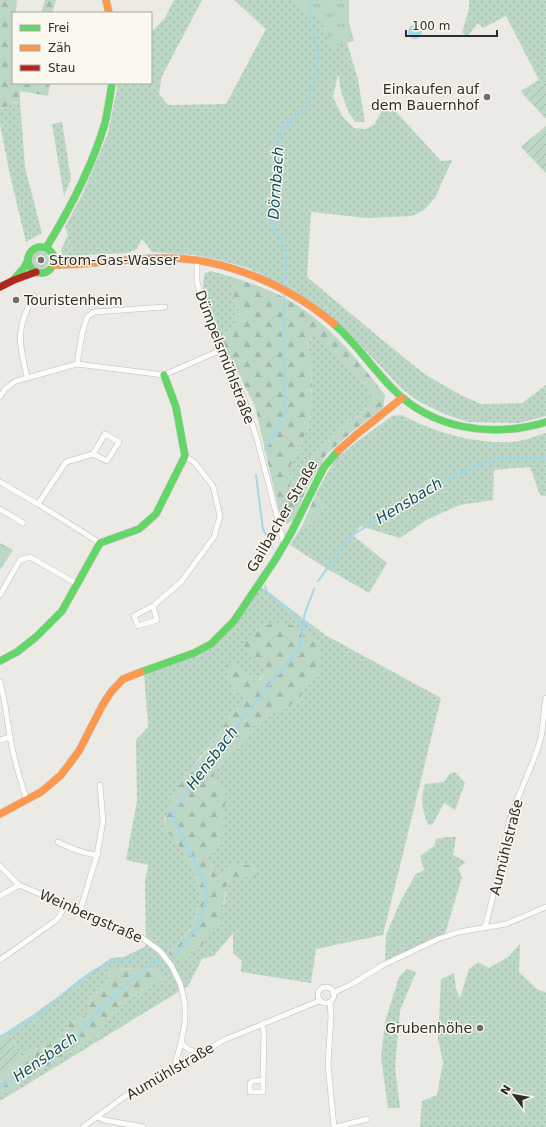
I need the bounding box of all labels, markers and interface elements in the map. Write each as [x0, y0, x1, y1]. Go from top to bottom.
legend [12, 12, 152, 84]
scale bar [406, 12, 497, 38]
text: 100 m [412, 19, 450, 33]
text: Frei [48, 21, 69, 35]
text: Zäh [48, 41, 71, 55]
text: Stau [48, 61, 75, 75]
place label: Einkaufen auf dem Bauernhof [371, 81, 480, 113]
marker: Einkaufen auf dem Bauernhof [482, 92, 492, 102]
water label: Dörnbach [264, 146, 288, 220]
place label: Strom-Gas-Wasser [49, 252, 179, 268]
marker: Strom-Gas-Wasser [36, 255, 46, 265]
street label: Dümpelsmühlstraße [192, 288, 258, 426]
place label: Touristenheim [23, 292, 123, 308]
marker: Touristenheim [11, 295, 21, 305]
street label: Gailbacher Straße [244, 457, 320, 575]
water label: Hensbach [373, 474, 445, 528]
water label: Hensbach [182, 723, 242, 793]
street label: Aumühlstraße [486, 797, 526, 897]
street label: Weinbergstraße [37, 886, 145, 946]
place label: Grubenhöhe [385, 1020, 472, 1036]
marker: Grubenhöhe [475, 1023, 485, 1033]
water label: Hensbach [9, 1028, 81, 1086]
street label: Aumühlstraße [123, 1040, 217, 1102]
north arrow [494, 1075, 534, 1115]
text: N [498, 1083, 514, 1097]

